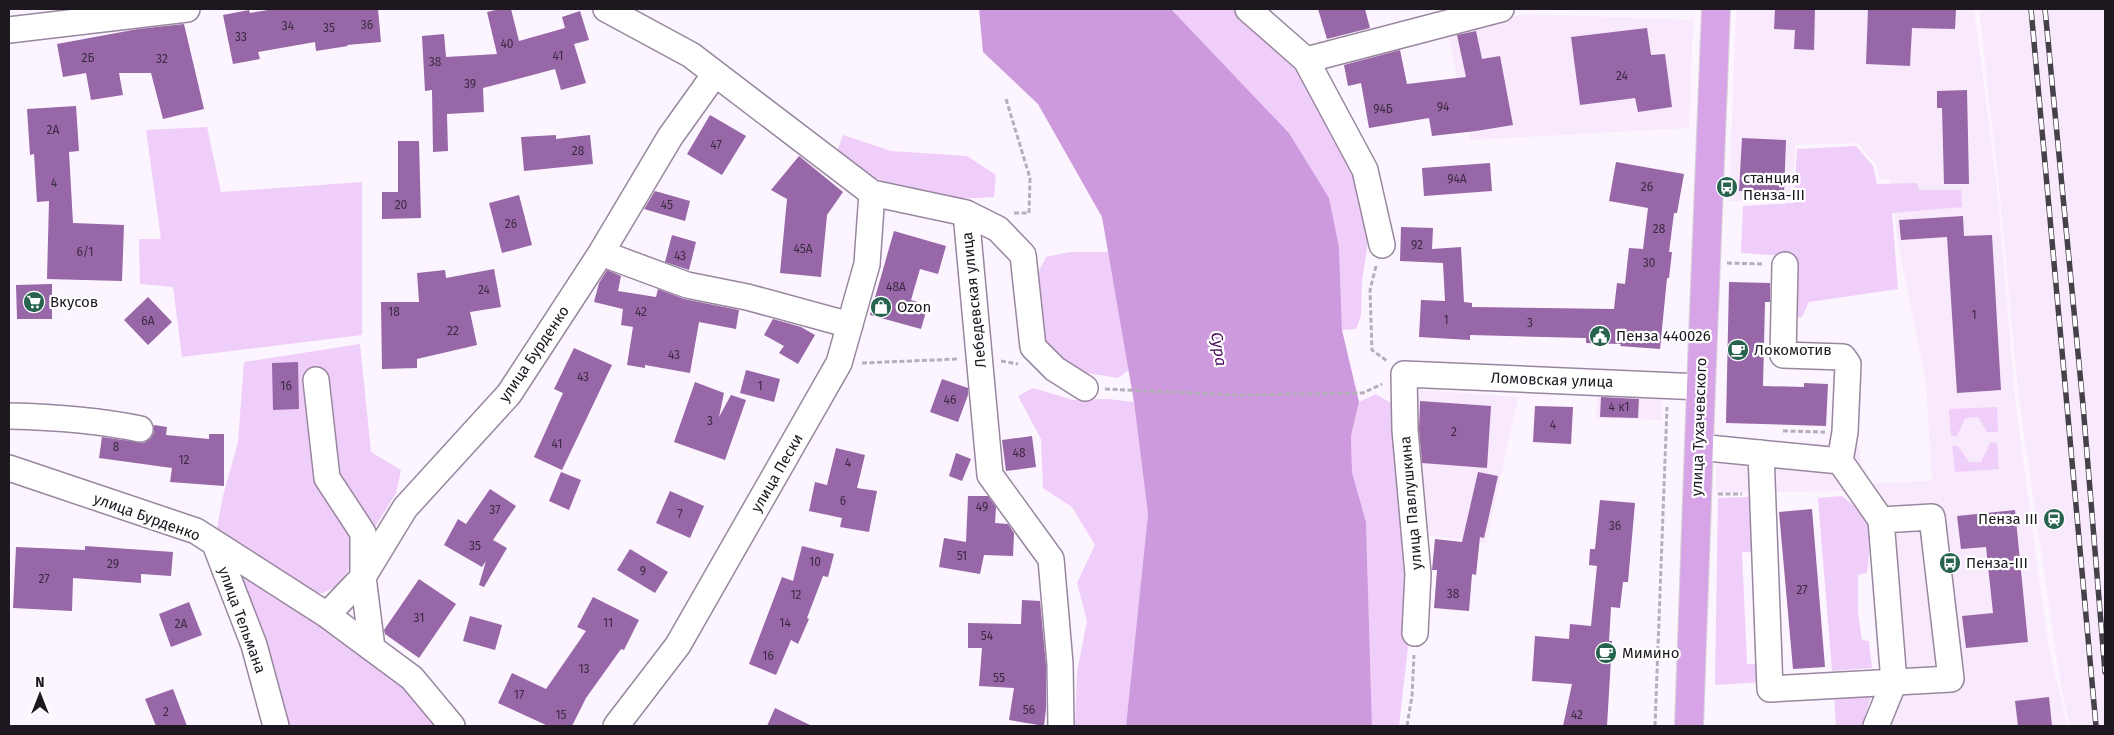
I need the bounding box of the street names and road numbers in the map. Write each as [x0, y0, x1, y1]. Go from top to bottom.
street label: Лебедевская улица [958, 231, 990, 369]
street label: улица Бурденко [495, 302, 573, 406]
street label: улица Тухачевского [1688, 357, 1710, 497]
street label: Ломовская улица [1490, 369, 1614, 391]
street label: улица Пески [747, 430, 807, 516]
street label: улица Павлушкина [1396, 435, 1426, 571]
street label: улица Бурденко [91, 489, 203, 545]
street label: улица Тельмана [214, 564, 270, 676]

